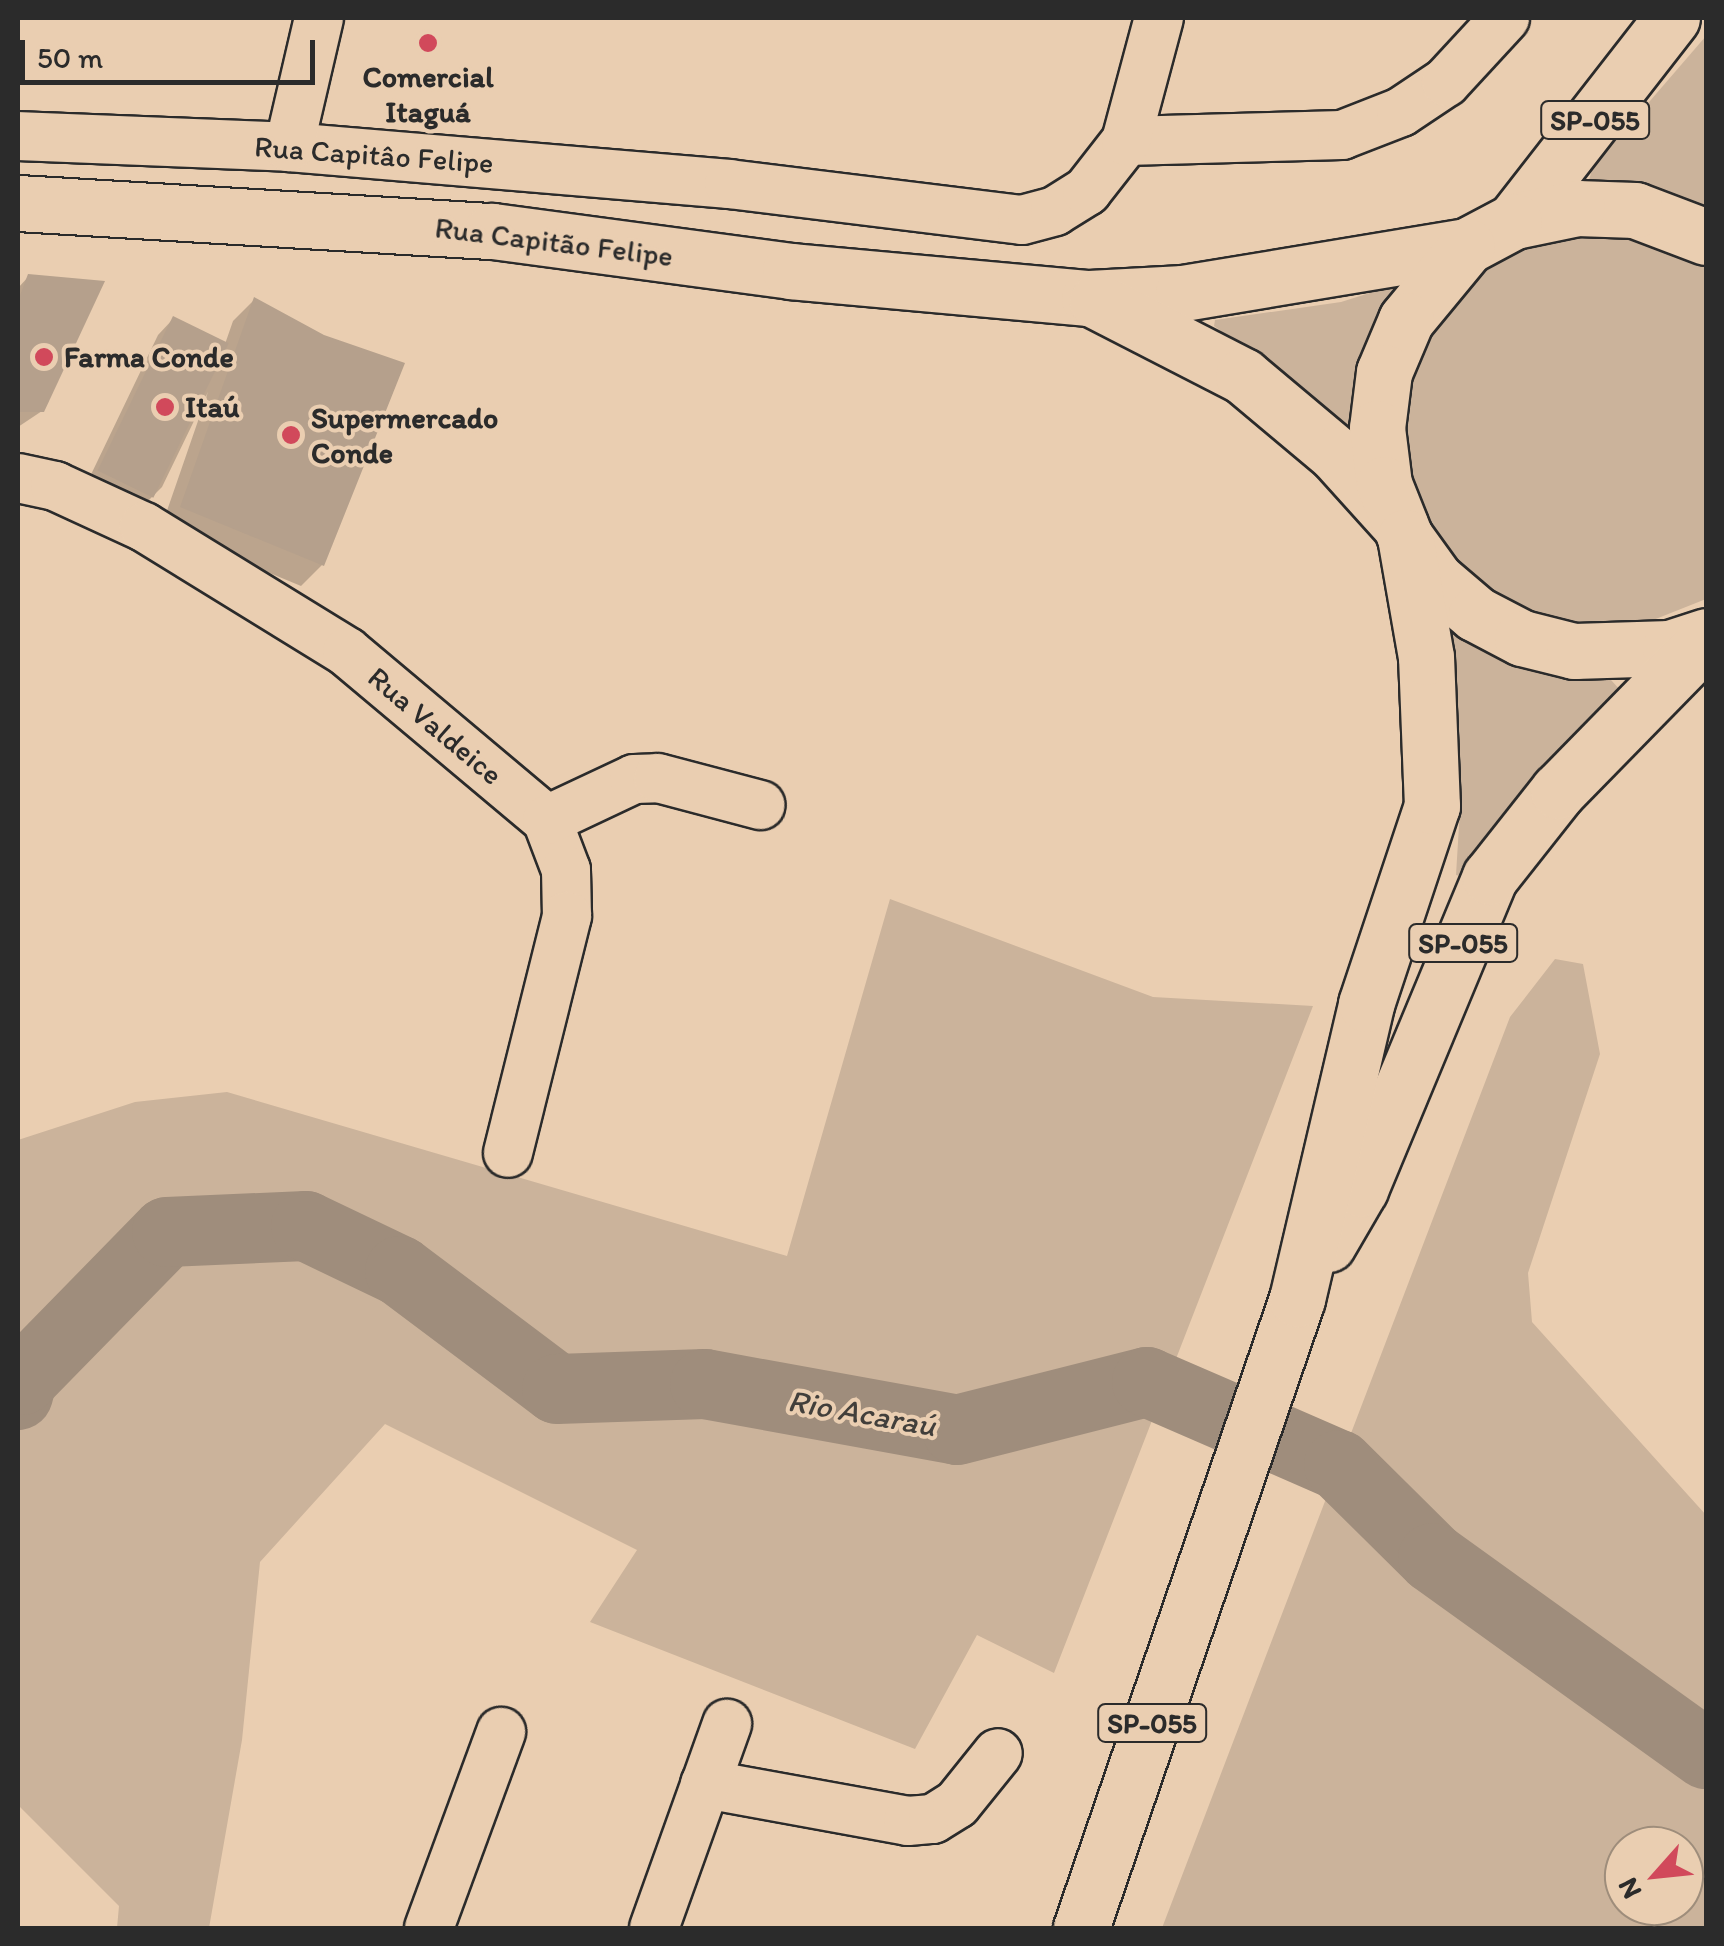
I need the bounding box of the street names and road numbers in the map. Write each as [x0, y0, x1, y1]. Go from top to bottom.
road number: SP-055 [1540, 97, 1650, 143]
street label: Rua Capitâo Felipe [254, 129, 494, 181]
street label: Rua Capitão Felipe [434, 210, 674, 274]
street label: Rua Valdeice [361, 660, 509, 792]
road number: SP-055 [1408, 920, 1518, 966]
road number: SP-055 [1097, 1700, 1207, 1746]

